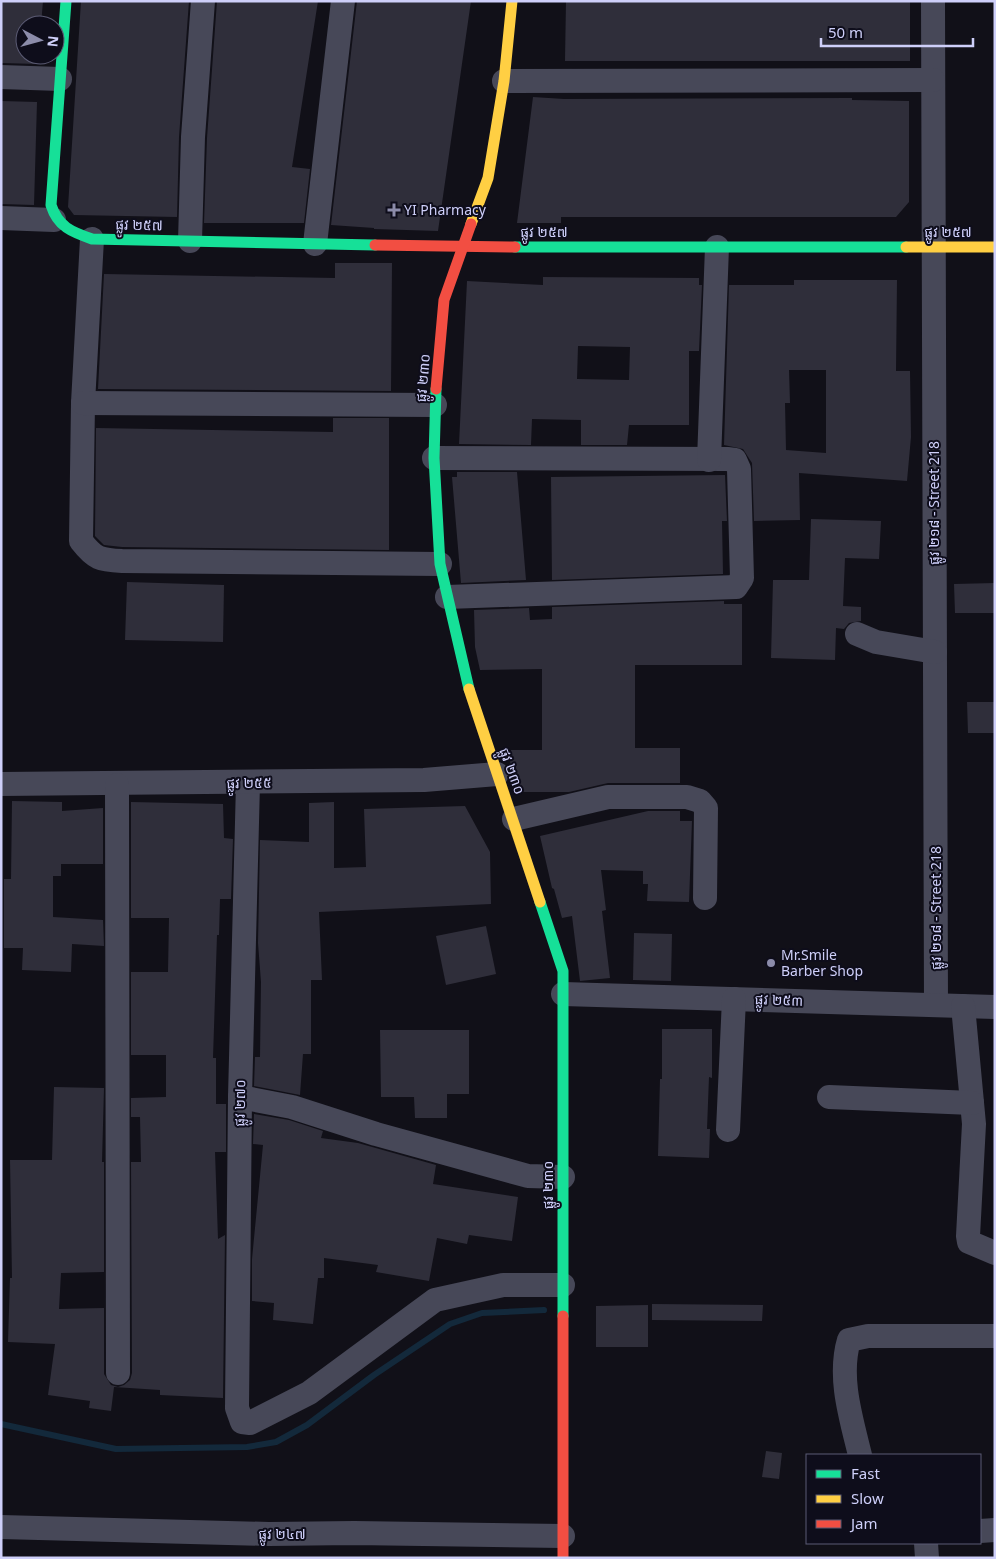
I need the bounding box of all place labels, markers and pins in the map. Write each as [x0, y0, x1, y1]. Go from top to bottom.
place label: YI Pharmacy [404, 200, 487, 219]
marker: YI Pharmacy [388, 204, 400, 216]
place label: Mr.Smile Barber Shop [781, 945, 863, 980]
marker: Mr.Smile Barber Shop [765, 957, 777, 969]

